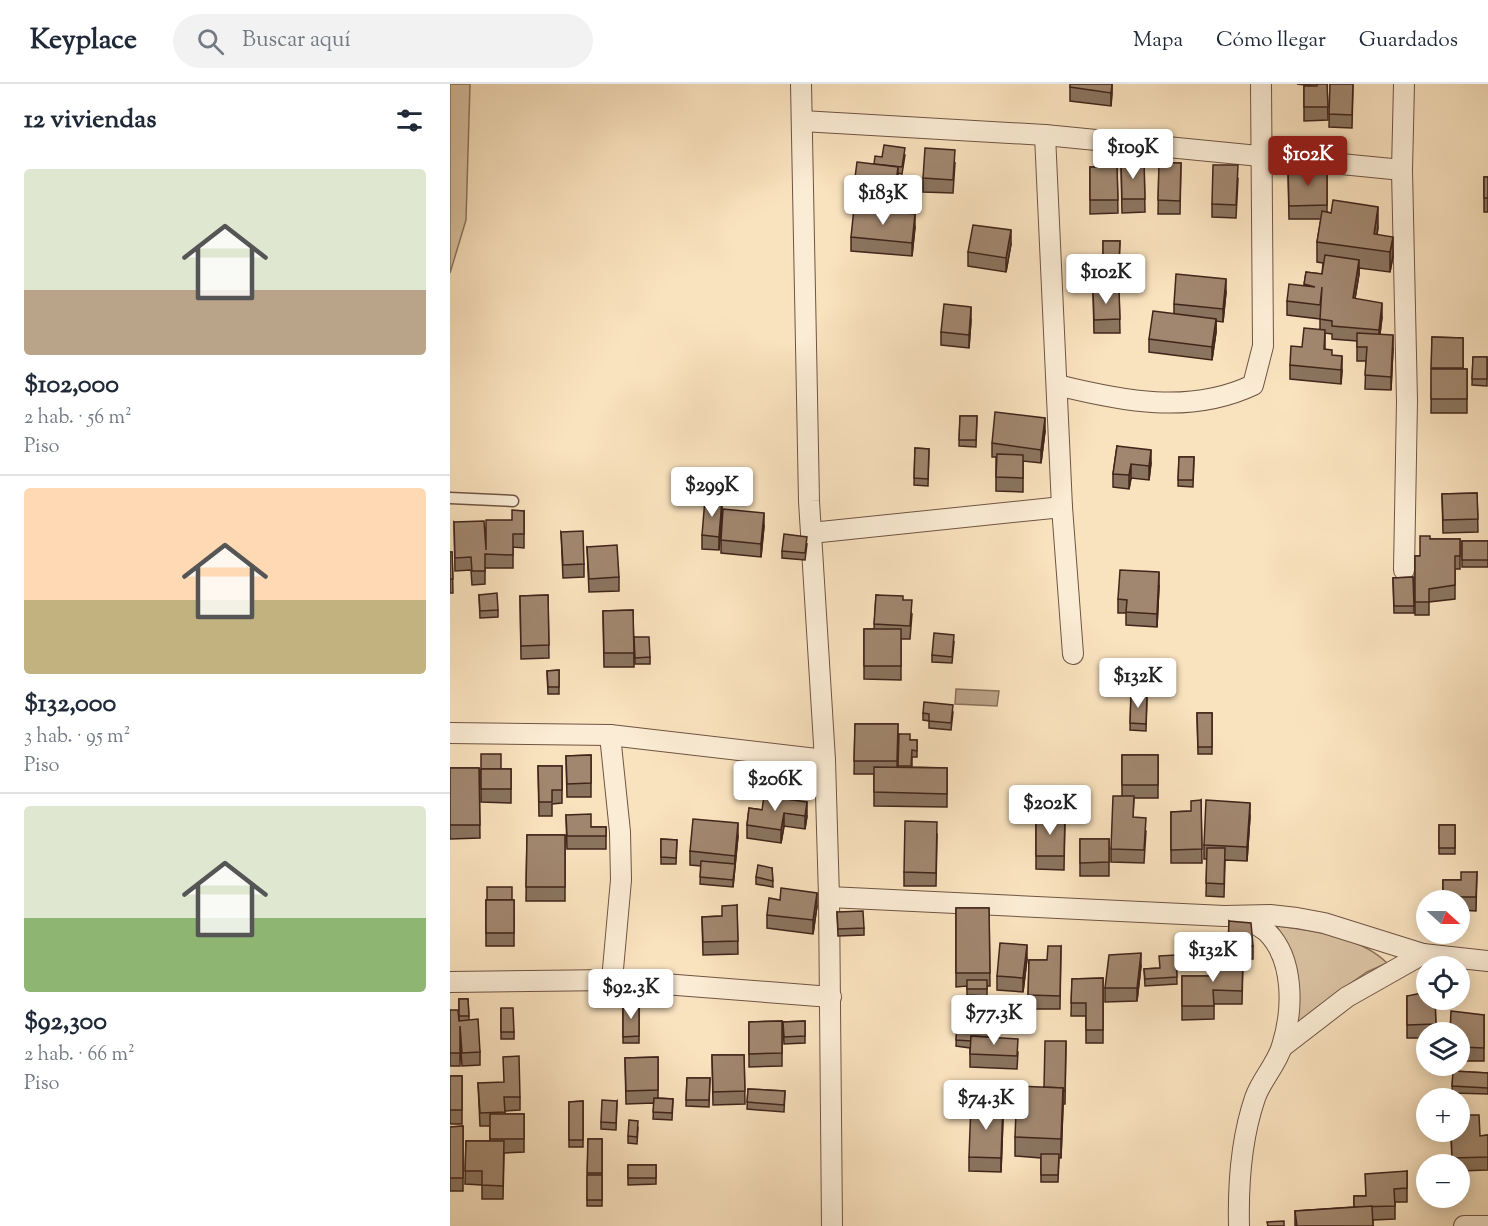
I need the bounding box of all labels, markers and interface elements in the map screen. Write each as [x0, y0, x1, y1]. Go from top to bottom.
search box [173, 14, 593, 68]
text: Keyplace [30, 21, 137, 61]
icon: search [194, 25, 227, 58]
text: Buscar aquí [242, 25, 351, 57]
text: Mapa [1133, 26, 1183, 56]
text: Cómo llegar [1216, 26, 1326, 56]
text: Guardados [1359, 26, 1458, 56]
text: 12 viviendas [24, 102, 156, 139]
icon: filters [393, 104, 426, 137]
pin: $109K [1091, 129, 1175, 180]
text: $109K [1107, 134, 1159, 163]
pin: $102K [1266, 136, 1350, 187]
text: $102K [1282, 141, 1334, 170]
pin: $183K [841, 175, 925, 226]
text: $183K [858, 180, 908, 209]
icon: home [171, 208, 279, 316]
pin: $102K [1064, 254, 1148, 305]
text: $102K [1080, 259, 1132, 288]
text: $102,000 [24, 367, 119, 404]
text: 2 hab. · 56 m² [24, 404, 132, 433]
text: Piso [24, 433, 59, 462]
pin: $299K [670, 467, 754, 518]
text: $299K [685, 472, 739, 501]
icon: home [171, 527, 279, 635]
pin: $132K [1096, 658, 1180, 709]
text: $132K [1113, 663, 1163, 692]
text: $132,000 [24, 686, 116, 723]
text: 3 hab. · 95 m² [24, 723, 130, 752]
text: Piso [24, 752, 59, 781]
pin: $206K [733, 761, 817, 812]
text: $206K [747, 766, 803, 795]
pin: $202K [1008, 785, 1092, 836]
text: $202K [1023, 790, 1077, 819]
icon: home [171, 845, 279, 953]
north arrow [1416, 890, 1470, 944]
map controls [1416, 890, 1470, 1208]
pin: $132K [1171, 932, 1255, 983]
text: $132K [1188, 937, 1238, 966]
button: locate [1416, 956, 1470, 1010]
pin: $92.3K [582, 969, 680, 1020]
text: $92.3K [602, 974, 660, 1003]
pin: $77.3K [945, 995, 1043, 1046]
text: $77.3K [965, 1000, 1023, 1029]
text: $92,300 [24, 1004, 107, 1041]
button: layers [1416, 1022, 1470, 1076]
text: 2 hab. · 66 m² [24, 1041, 135, 1070]
text: Piso [24, 1070, 59, 1099]
pin: $74.3K [937, 1080, 1035, 1131]
text: $74.3K [958, 1085, 1015, 1114]
button: + [1416, 1088, 1470, 1142]
button: − [1416, 1154, 1470, 1208]

